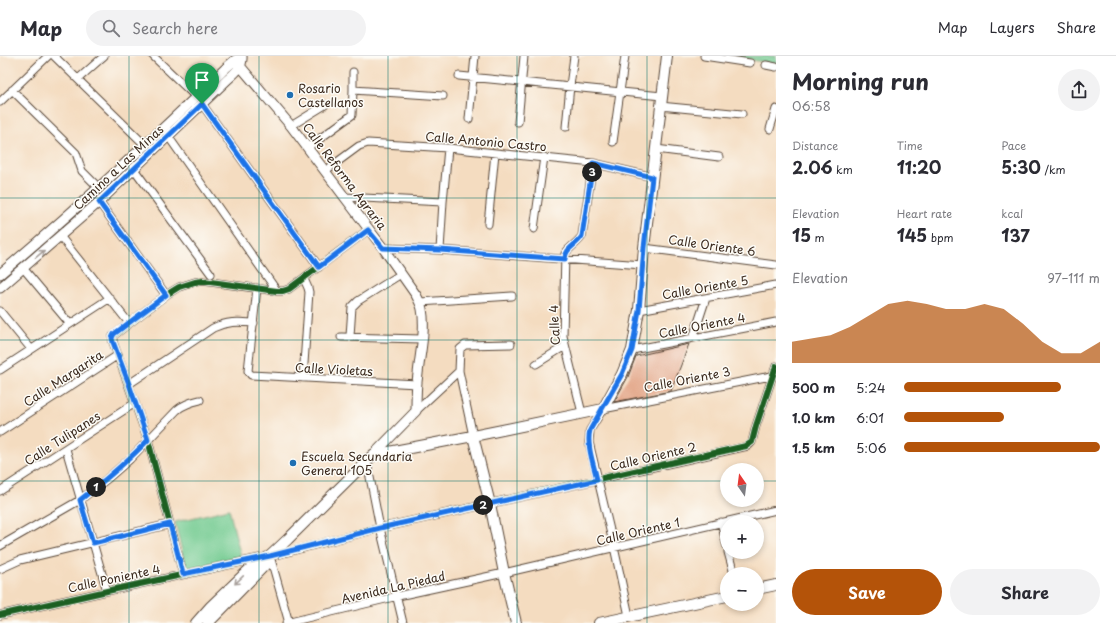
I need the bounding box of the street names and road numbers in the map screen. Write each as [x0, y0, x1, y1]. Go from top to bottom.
street label: Calle Reforma Agraria [299, 119, 392, 234]
street label: Camino a Las Minas [69, 120, 168, 214]
street label: Calle Antonio Castro [425, 127, 548, 155]
street label: Calle Oriente 6 [667, 230, 757, 260]
street label: Calle Oriente 5 [661, 271, 749, 303]
street label: Calle 4 [544, 304, 564, 346]
street label: Calle Oriente 4 [657, 308, 747, 342]
street label: Calle Margarita [20, 345, 107, 411]
street label: Calle Violetas [295, 358, 374, 380]
street label: Calle Oriente 3 [642, 362, 732, 396]
street label: Calle Tulipanes [20, 406, 104, 469]
street label: Calle Oriente 2 [608, 437, 698, 475]
street label: Calle Oriente 1 [594, 513, 682, 549]
street label: Calle Poniente 4 [66, 559, 162, 597]
street label: Avenida La Piedad [339, 566, 447, 608]

